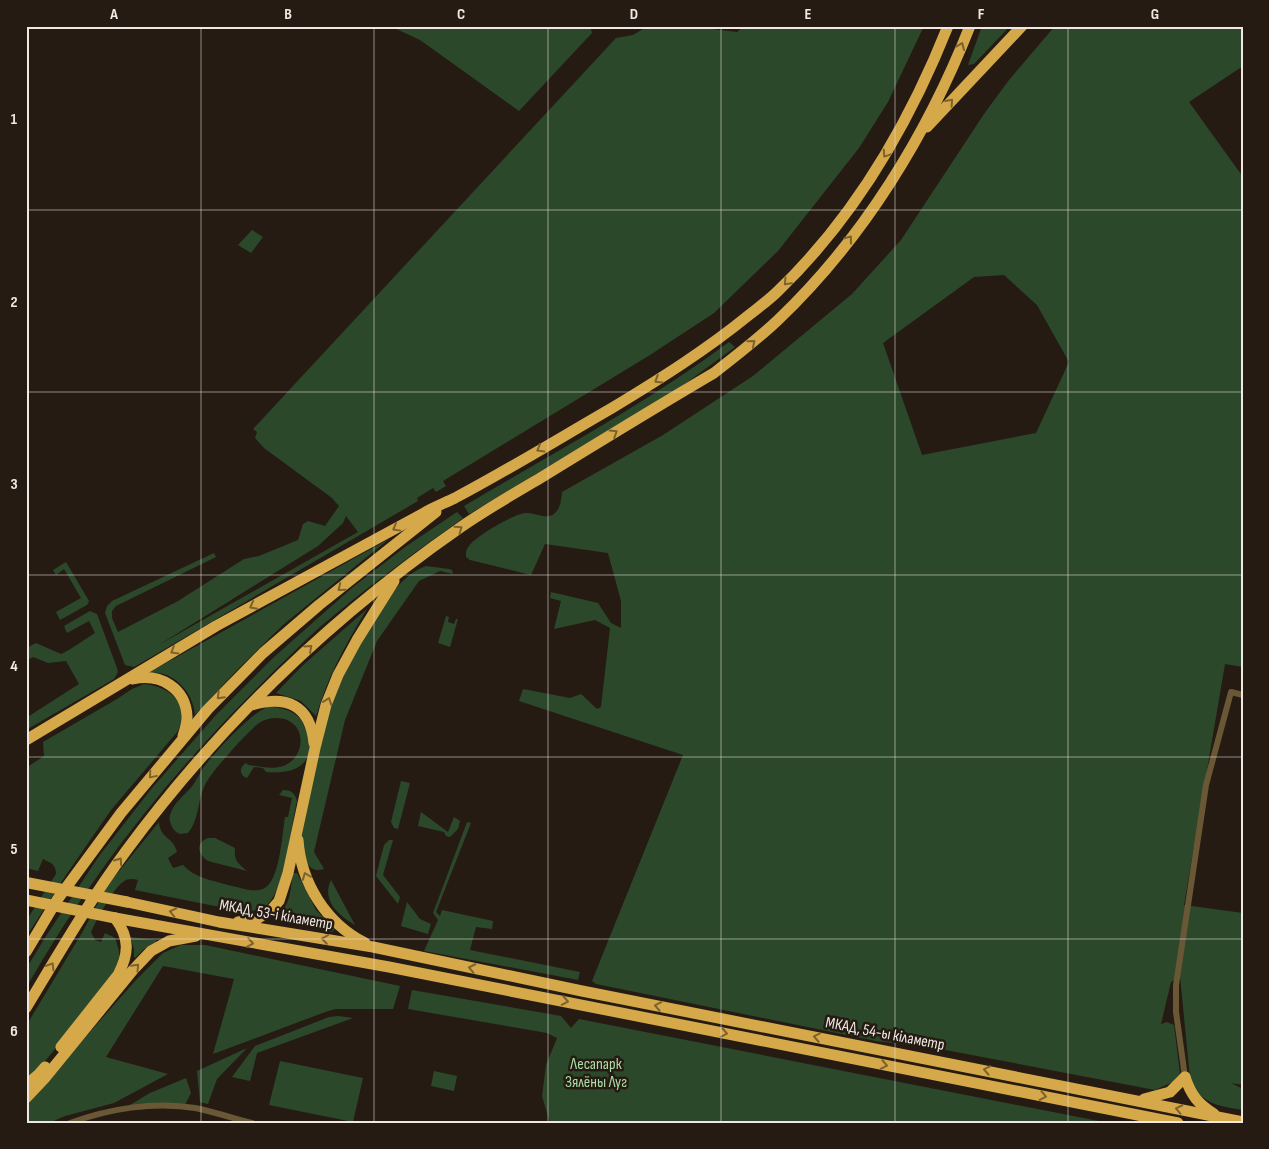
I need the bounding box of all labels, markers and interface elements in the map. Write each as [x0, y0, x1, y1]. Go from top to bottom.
text: A [109, 5, 118, 24]
text: B [284, 5, 292, 24]
text: C [457, 5, 465, 24]
text: D [630, 5, 638, 24]
text: E [805, 5, 812, 24]
text: F [978, 5, 985, 24]
text: G [1151, 5, 1159, 24]
one-way arrow [955, 43, 965, 51]
one-way arrow [944, 98, 953, 107]
text: 1 [11, 110, 18, 129]
one-way arrow [883, 148, 892, 157]
one-way arrow [843, 235, 852, 245]
one-way arrow [784, 276, 793, 285]
text: 2 [10, 293, 18, 312]
one-way arrow [746, 340, 755, 348]
one-way arrow [654, 374, 664, 383]
one-way arrow [609, 429, 618, 439]
one-way arrow [536, 443, 545, 453]
text: 3 [10, 475, 18, 494]
one-way arrow [392, 522, 401, 532]
one-way arrow [453, 526, 463, 535]
one-way arrow [338, 582, 347, 590]
one-way arrow [249, 600, 258, 610]
one-way arrow [171, 644, 180, 654]
one-way arrow [304, 644, 313, 653]
text: 4 [10, 657, 18, 676]
one-way arrow [217, 691, 226, 700]
one-way arrow [322, 697, 332, 706]
one-way arrow [149, 769, 158, 778]
text: 5 [10, 840, 18, 859]
one-way arrow [113, 857, 122, 867]
one-way arrow [301, 872, 312, 881]
street label: МКАД, 53-і кіламетр [218, 896, 334, 934]
one-way arrow [169, 907, 178, 918]
one-way arrow [321, 935, 330, 945]
one-way arrow [246, 937, 255, 947]
one-way arrow [45, 962, 55, 971]
one-way arrow [468, 963, 477, 974]
one-way arrow [130, 964, 139, 973]
one-way arrow [561, 996, 569, 1006]
one-way arrow [654, 1001, 662, 1011]
street label: МКАД, 54-ы кіламетр [824, 1013, 946, 1055]
text: 6 [10, 1022, 18, 1041]
one-way arrow [720, 1027, 729, 1038]
one-way arrow [813, 1032, 822, 1043]
park label: Лесапарк Зялёны Луг [565, 1055, 627, 1092]
one-way arrow [879, 1059, 888, 1069]
one-way arrow [983, 1066, 992, 1076]
one-way arrow [1039, 1090, 1048, 1101]
one-way arrow [1175, 1104, 1183, 1114]

